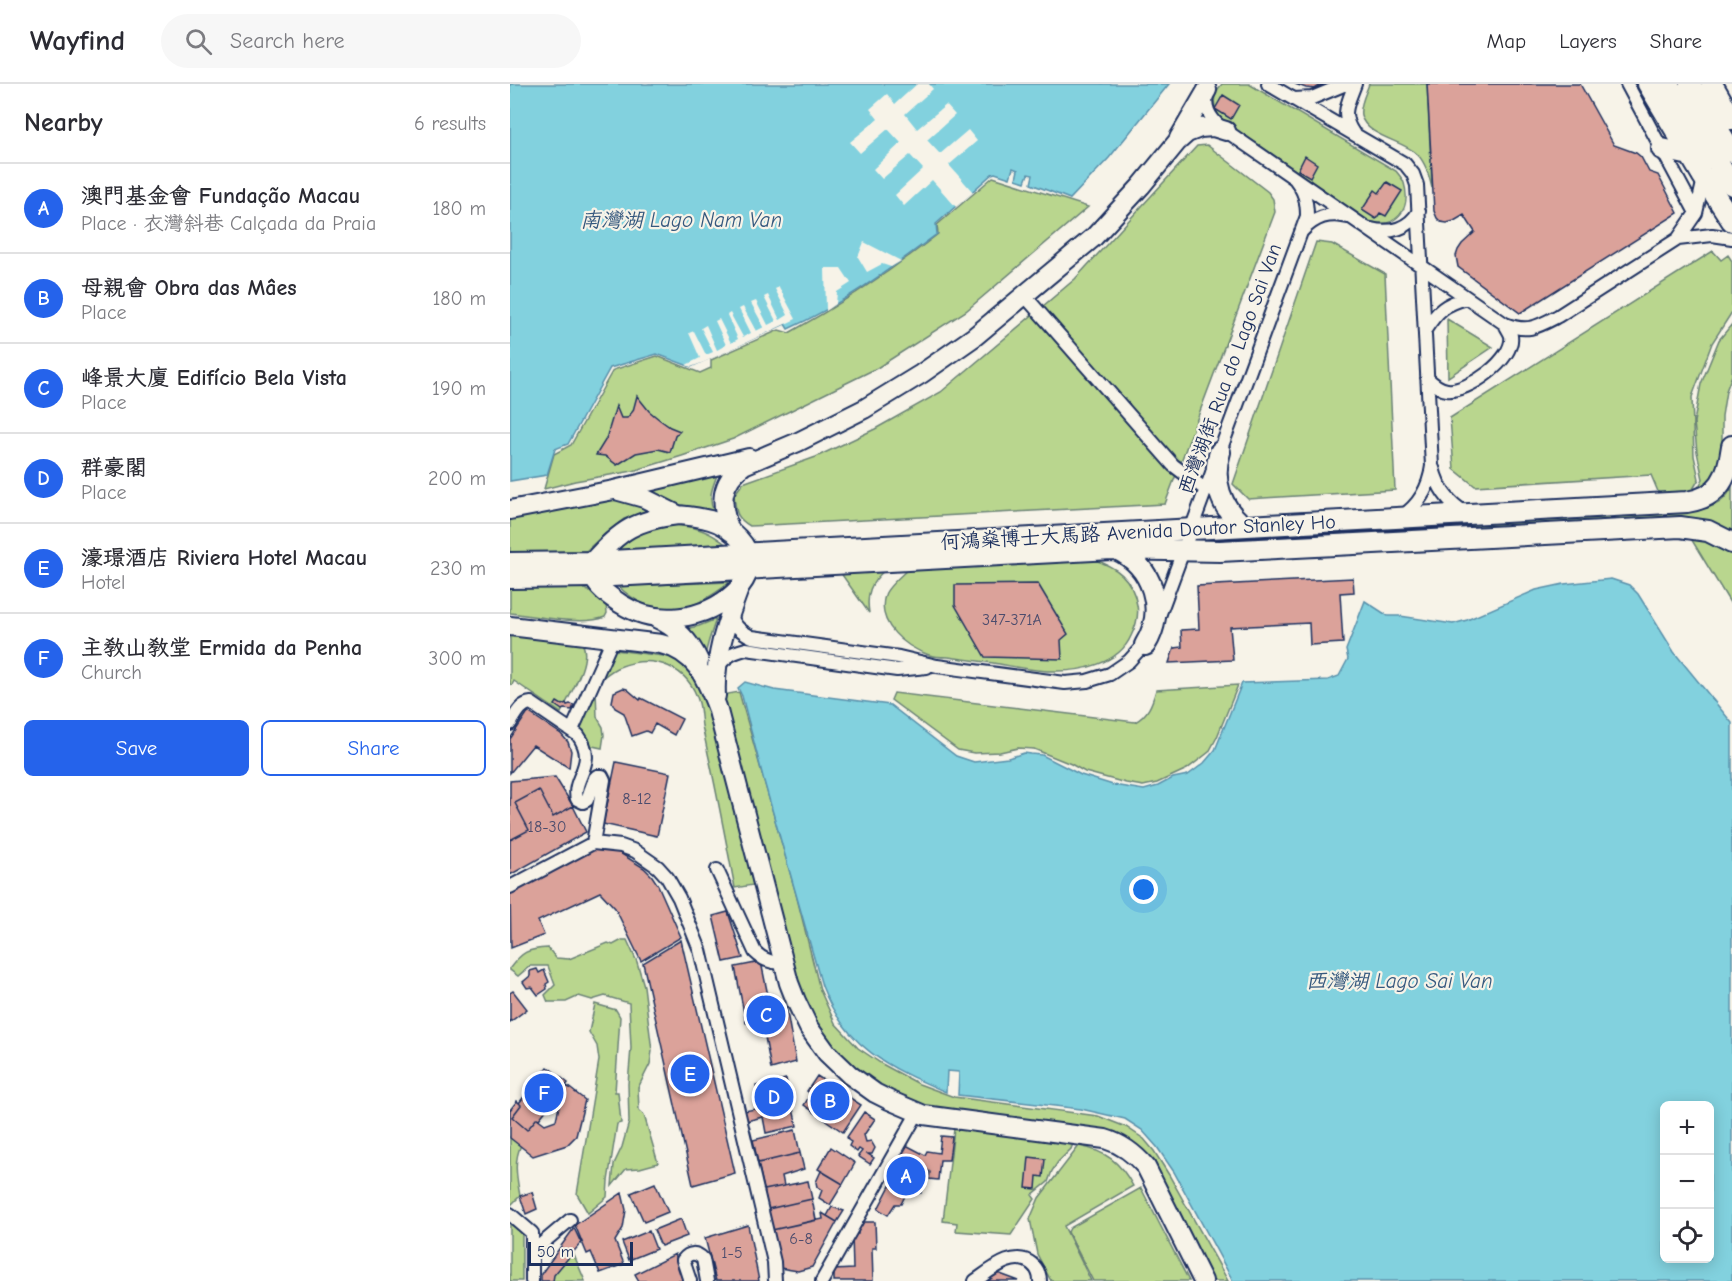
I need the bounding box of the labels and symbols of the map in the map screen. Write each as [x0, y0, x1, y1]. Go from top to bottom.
water label: 南灣湖 Lago Nam Van [580, 208, 782, 232]
street label: 西灣湖街 Rua do Lago Sai Van [1174, 241, 1286, 497]
street label: 何鴻燊博士大馬路 Avenida Doutor Stanley Ho [940, 510, 1336, 554]
house number: 347-371A [982, 611, 1042, 629]
house number: 8-12 [622, 790, 652, 808]
house number: 18-30 [528, 818, 566, 836]
your location [1129, 875, 1158, 904]
water label: 西灣湖 Lago Sai Van [1305, 969, 1493, 993]
pin: C [746, 992, 786, 1038]
pin: E [670, 1052, 710, 1096]
pin: F [525, 1070, 564, 1116]
pin: D [754, 1074, 794, 1120]
pin: B [810, 1078, 850, 1124]
pin: A [886, 1154, 926, 1198]
house number: 6-8 [789, 1230, 813, 1248]
scale bar [528, 1239, 633, 1266]
house number: 1-5 [721, 1244, 743, 1262]

